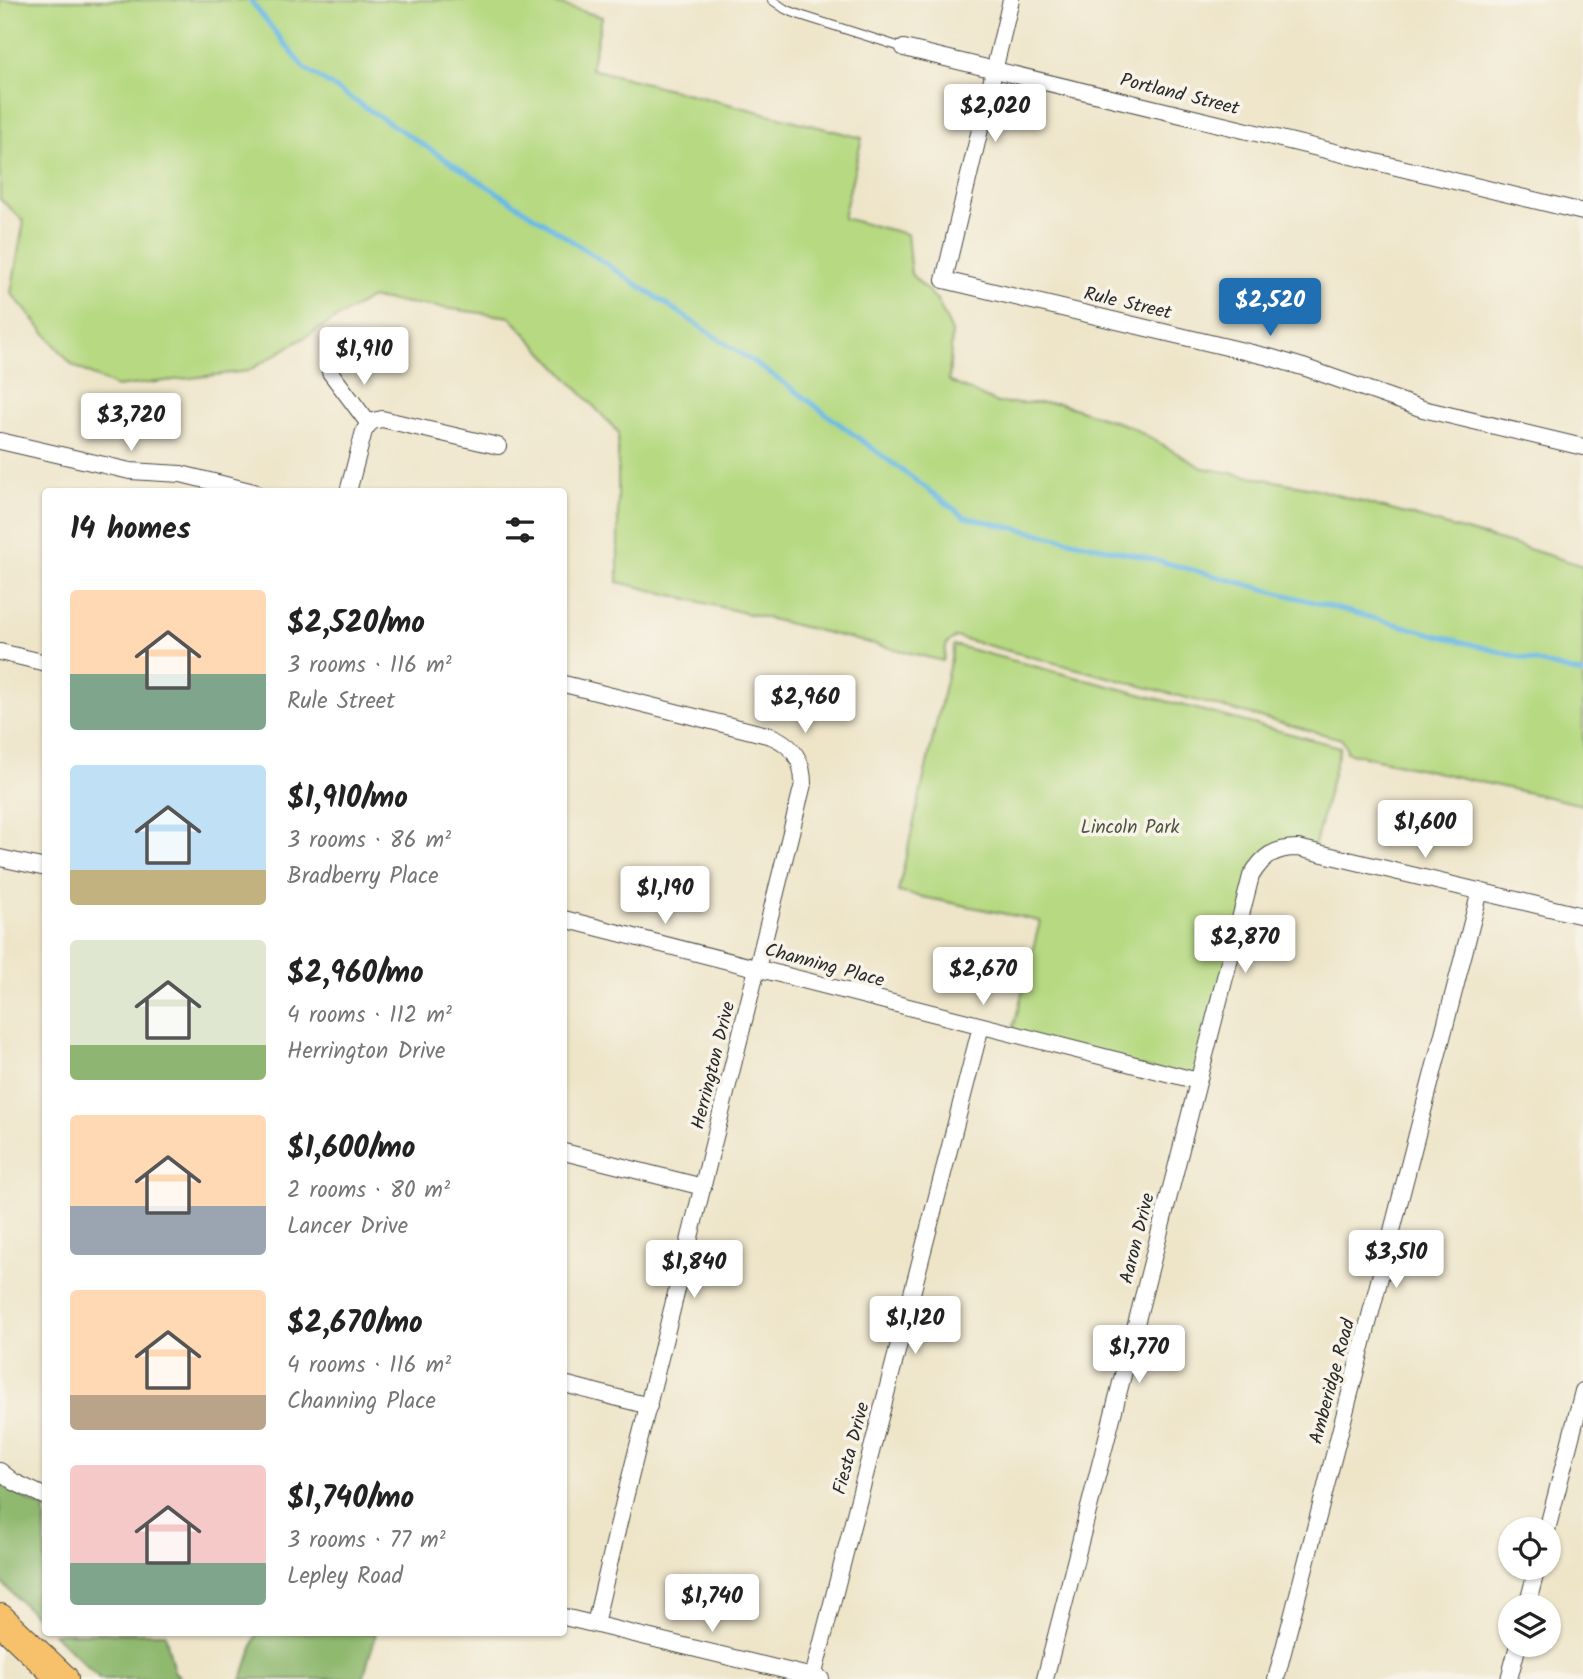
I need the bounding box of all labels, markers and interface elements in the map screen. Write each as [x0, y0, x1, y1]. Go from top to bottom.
street label: Portland Street [1117, 66, 1243, 124]
pin: $2,020 [938, 85, 1052, 144]
text: $2,020 [960, 89, 1030, 125]
pin: $2,520 [1213, 278, 1327, 338]
street label: Rule Street [1081, 279, 1175, 329]
text: $2,520 [1235, 283, 1305, 319]
pin: $1,910 [307, 328, 421, 387]
text: $1,910 [336, 332, 392, 368]
pin: $3,720 [74, 393, 188, 453]
text: $3,720 [97, 398, 165, 434]
text: 14 homes [70, 506, 191, 554]
icon: filters [501, 511, 539, 549]
text: $2,520/mo [287, 600, 425, 648]
icon: home [126, 618, 210, 702]
text: 3 rooms · 116 m² [287, 648, 452, 684]
pin: $2,960 [748, 676, 862, 735]
text: $2,960 [771, 680, 839, 716]
text: Rule Street [287, 684, 395, 720]
text: $1,910/mo [287, 775, 408, 823]
icon: home [126, 793, 210, 877]
pin: $1,600 [1368, 800, 1482, 860]
text: $1,600 [1394, 805, 1456, 841]
park label: Lincoln Park [1081, 813, 1180, 843]
text: 3 rooms · 86 m² [287, 823, 451, 859]
text: Bradberry Place [287, 859, 439, 895]
pin: $1,190 [608, 866, 722, 926]
text: $1,190 [637, 871, 693, 907]
pin: $2,870 [1188, 916, 1302, 975]
text: $2,870 [1210, 920, 1280, 956]
street label: Channing Place [761, 936, 888, 996]
pin: $2,670 [926, 948, 1040, 1007]
text: $2,960/mo [287, 950, 424, 998]
text: $2,670 [949, 952, 1017, 988]
icon: home [126, 968, 210, 1052]
text: 4 rooms · 112 m² [287, 998, 452, 1034]
street label: Herrington Drive [684, 998, 744, 1133]
text: Herrington Drive [287, 1034, 445, 1070]
text: $1,600/mo [287, 1125, 415, 1173]
icon: home [126, 1143, 210, 1227]
text: 2 rooms · 80 m² [287, 1173, 450, 1209]
street label: Aaron Drive [1112, 1189, 1164, 1287]
text: Lancer Drive [287, 1209, 408, 1245]
pin: $3,510 [1339, 1230, 1453, 1290]
text: $3,510 [1365, 1235, 1427, 1271]
pin: $1,840 [637, 1240, 751, 1300]
text: $1,840 [662, 1245, 726, 1281]
pin: $1,120 [858, 1296, 972, 1356]
text: $2,670/mo [287, 1300, 423, 1348]
text: $1,120 [886, 1301, 944, 1337]
street label: Amberidge Road [1302, 1315, 1364, 1448]
icon: home [126, 1318, 210, 1402]
pin: $1,770 [1082, 1326, 1196, 1385]
text: $1,770 [1109, 1330, 1169, 1366]
text: 4 rooms · 116 m² [287, 1348, 451, 1384]
text: Channing Place [287, 1384, 436, 1420]
street label: Fiesta Drive [825, 1399, 879, 1498]
text: $1,740/mo [287, 1475, 414, 1523]
icon: home [126, 1493, 210, 1577]
map controls [1498, 1517, 1561, 1657]
button: locate [1498, 1517, 1561, 1580]
text: 3 rooms · 77 m² [287, 1523, 446, 1559]
text: Lepley Road [287, 1559, 403, 1595]
pin: $1,740 [655, 1574, 769, 1634]
text: $1,740 [681, 1579, 743, 1615]
button: layers [1498, 1594, 1561, 1657]

